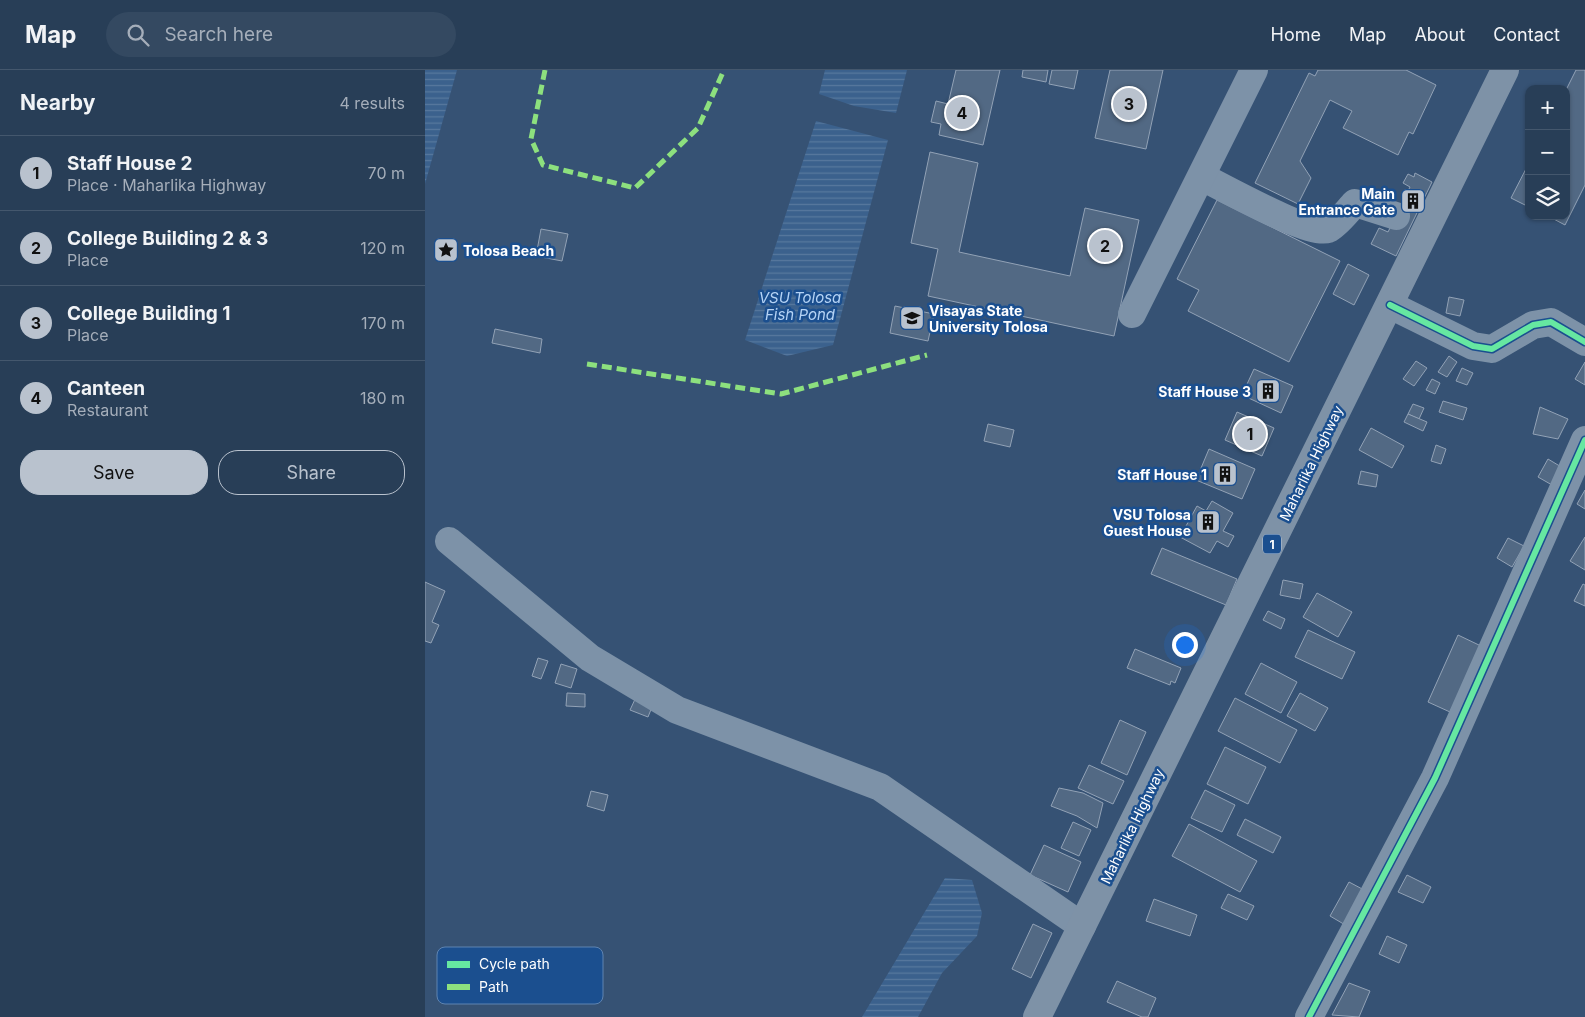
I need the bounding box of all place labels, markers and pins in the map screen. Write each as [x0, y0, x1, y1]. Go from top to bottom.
pin: 3 [1113, 85, 1145, 123]
pin: 4 [946, 94, 978, 132]
place label: Main Entrance Gate [1298, 185, 1395, 218]
building icon: Main Entrance Gate [1400, 188, 1426, 214]
pin: 2 [1089, 227, 1121, 265]
place icon: Tolosa Beach [433, 237, 459, 263]
place label: Tolosa Beach [463, 242, 554, 259]
place label: Visayas State University Tolosa [929, 302, 1048, 335]
school or university icon: Visayas State University Tolosa [899, 305, 925, 331]
building icon: Staff House 3 [1255, 378, 1281, 404]
place label: Staff House 3 [1158, 383, 1251, 400]
pin: 1 [1234, 415, 1266, 453]
building icon: Staff House 1 [1212, 461, 1238, 487]
place label: Staff House 1 [1117, 466, 1207, 483]
place label: VSU Tolosa Guest House [1103, 506, 1191, 539]
building icon: VSU Tolosa Guest House [1195, 509, 1221, 535]

